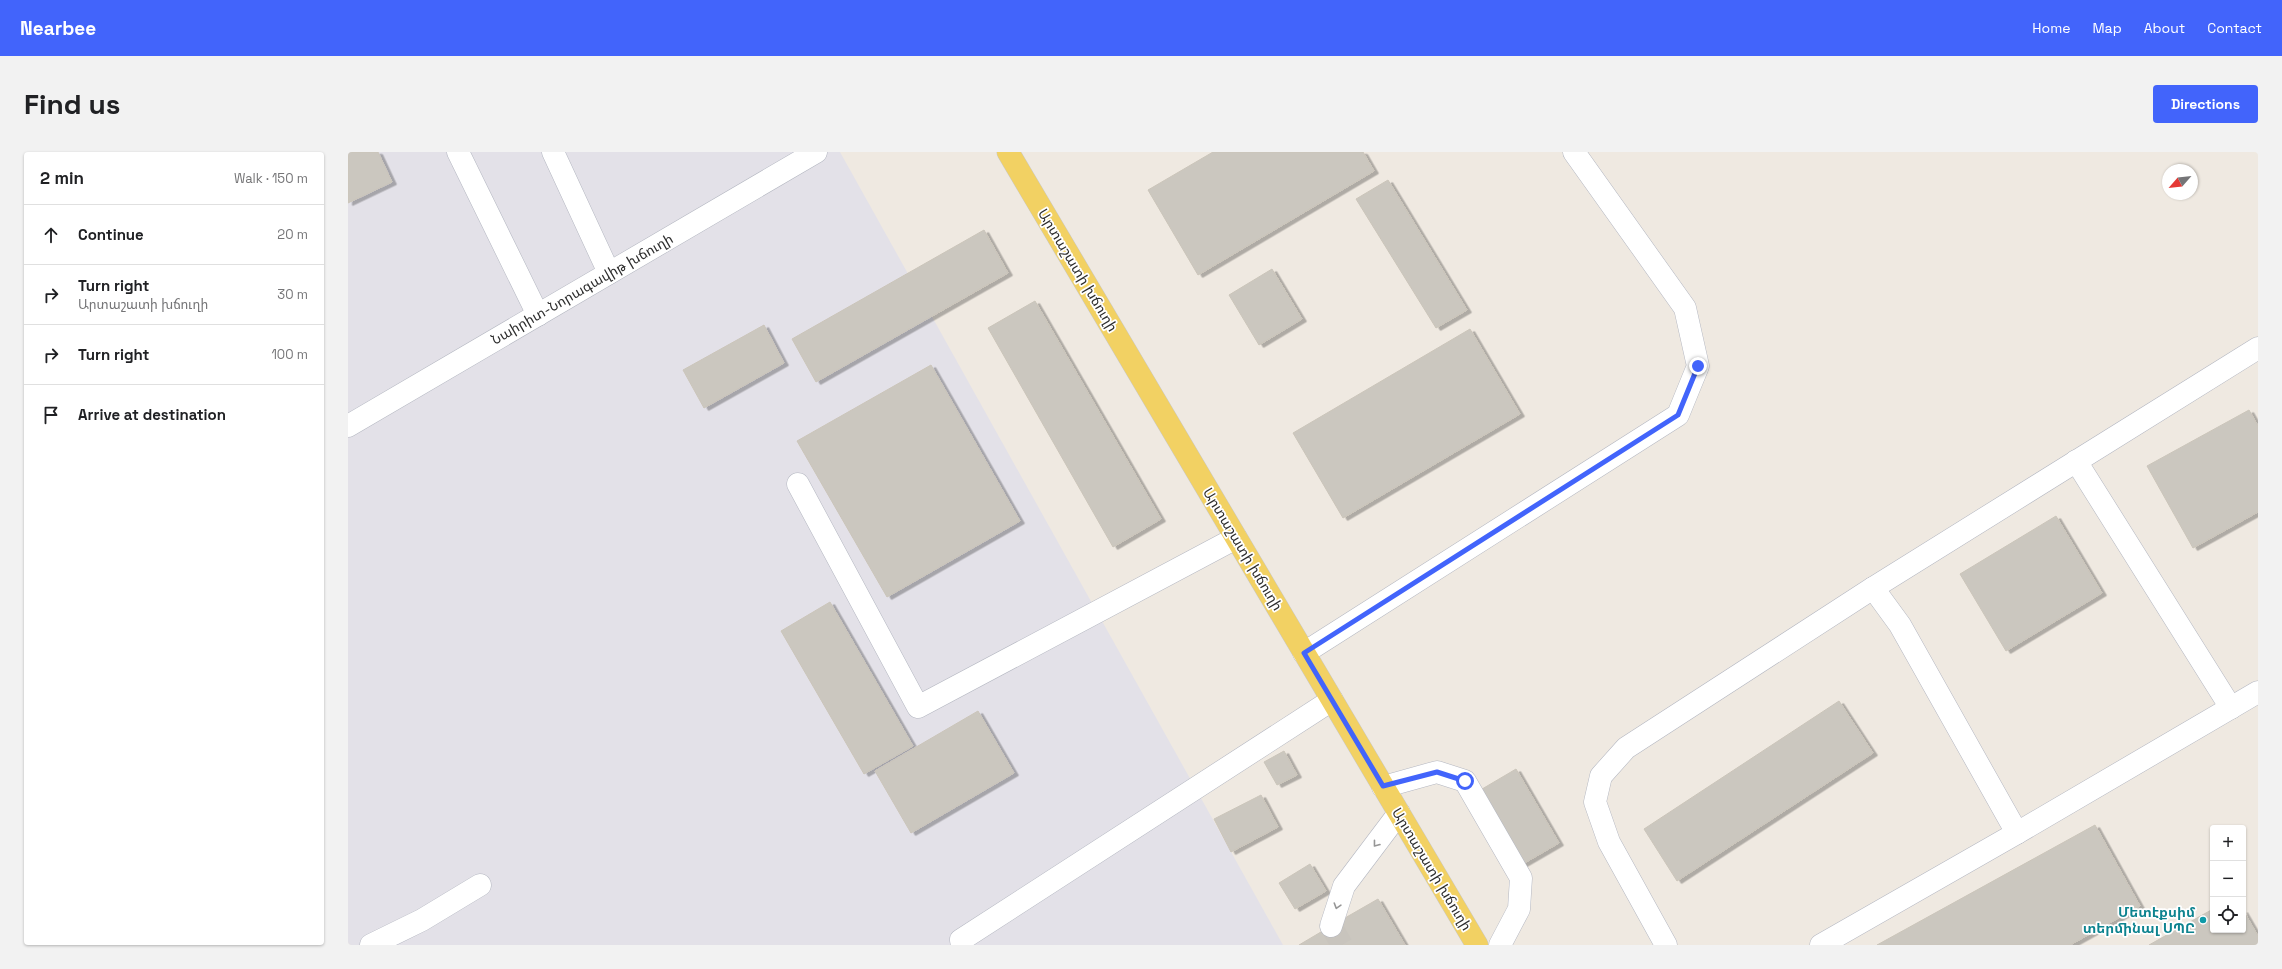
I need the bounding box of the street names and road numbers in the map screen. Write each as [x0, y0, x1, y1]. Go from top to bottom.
street label: Արտաշատի խճուղի [1034, 205, 1122, 335]
street label: Նաիրիտ-Նորագավիթ խճուղի [488, 229, 676, 349]
street label: Արտաշատի խճուղի [1199, 484, 1287, 614]
street label: Արտաշատի խճուղի [1388, 804, 1476, 934]

